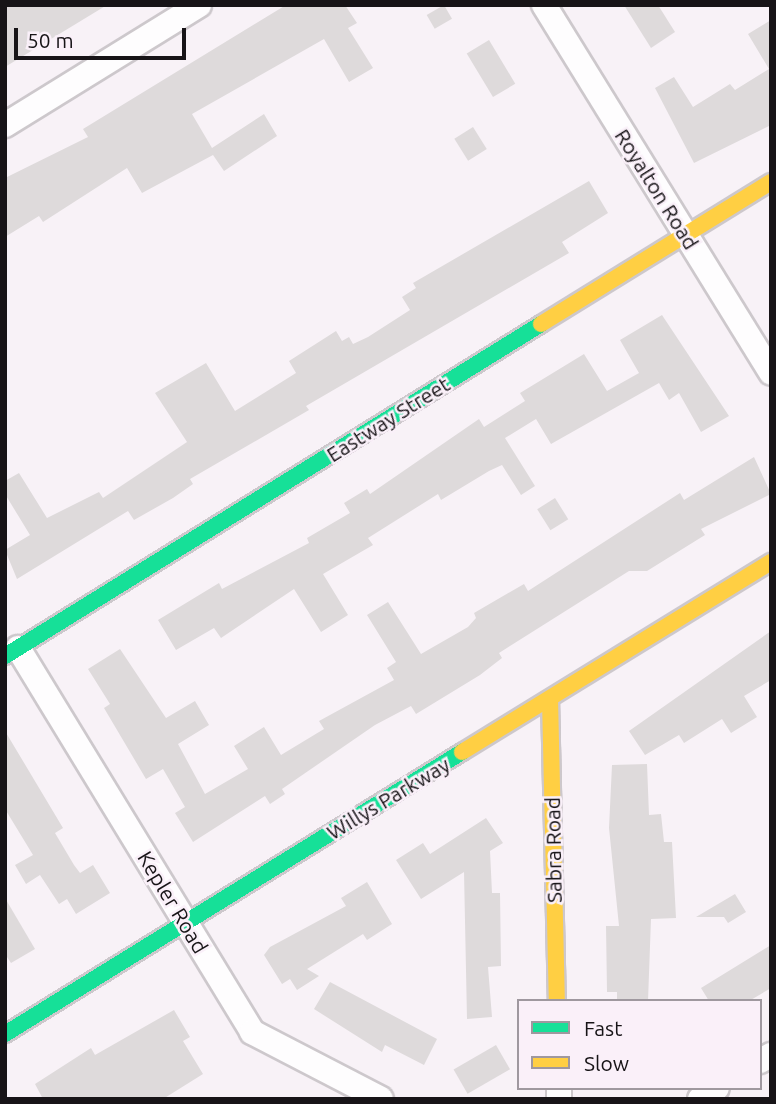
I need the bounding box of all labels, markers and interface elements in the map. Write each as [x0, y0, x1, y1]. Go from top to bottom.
scale bar [18, 14, 189, 58]
text: 50 m [27, 28, 74, 52]
street label: Royalton Road [610, 124, 704, 254]
street label: Eastway Street [322, 371, 454, 467]
street label: Willys Parkway [322, 751, 454, 845]
street label: Sabra Road [539, 797, 567, 903]
street label: Kepler Road [133, 846, 213, 958]
legend [517, 999, 762, 1090]
text: Fast [584, 1016, 622, 1040]
text: Slow [584, 1051, 629, 1075]

